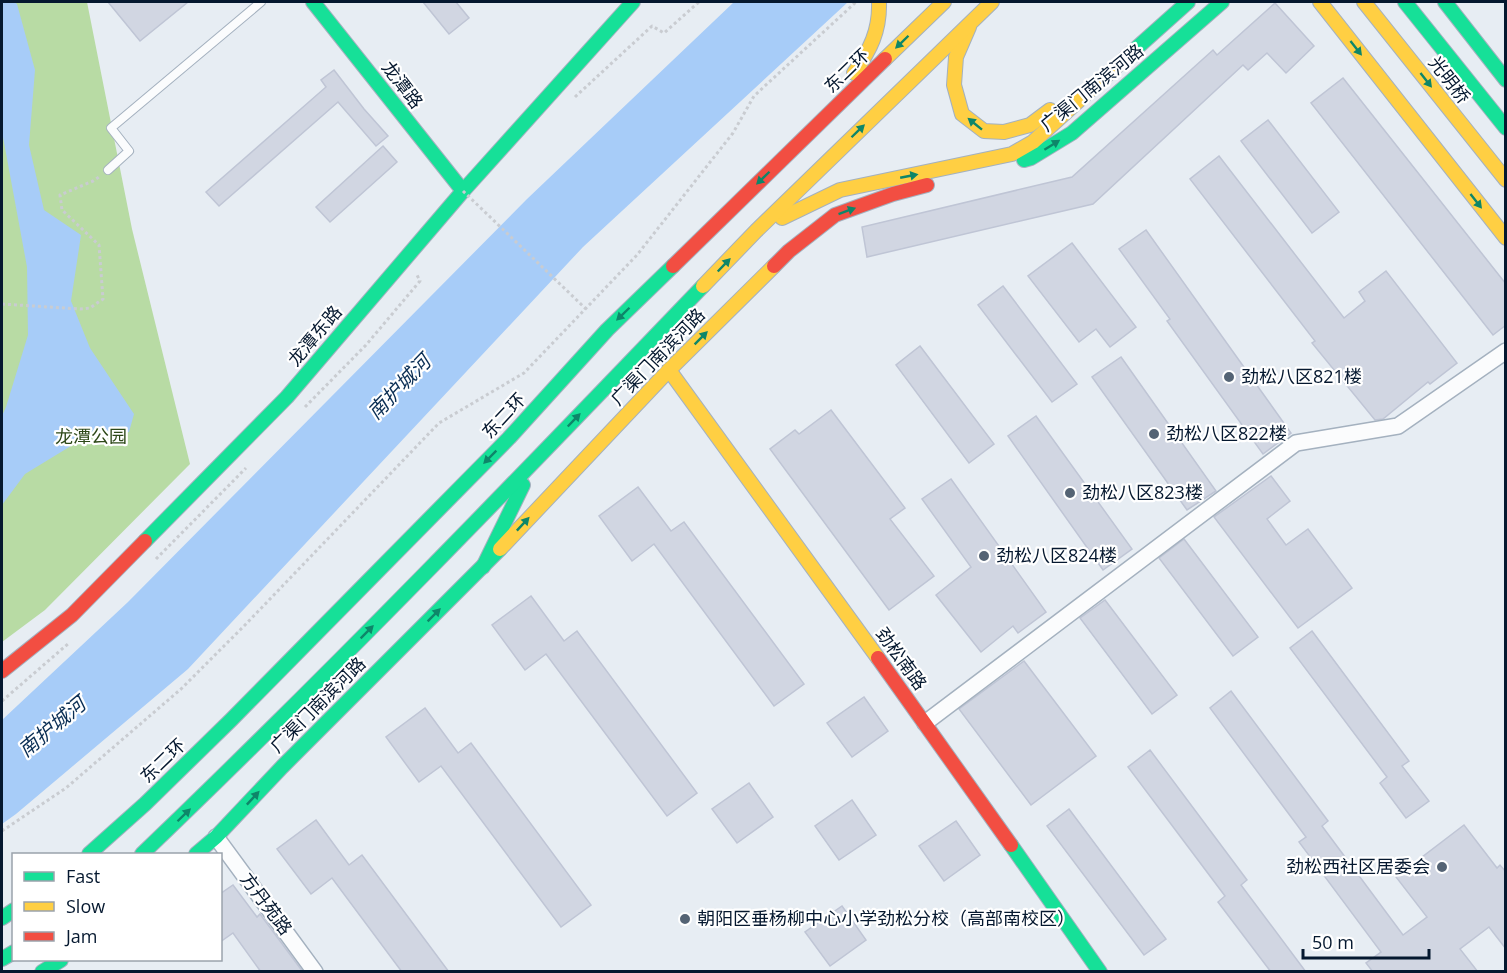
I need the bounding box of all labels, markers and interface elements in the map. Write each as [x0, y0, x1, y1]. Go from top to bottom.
one-way arrow [896, 35, 910, 49]
street label: 广渠门南滨河路 [1035, 38, 1148, 136]
one-way arrow [1349, 40, 1361, 55]
street label: 东二环 [819, 43, 874, 98]
street label: 光明桥 [1424, 51, 1476, 108]
street label: 龙潭路 [377, 56, 429, 113]
one-way arrow [1420, 72, 1433, 88]
one-way arrow [967, 118, 983, 131]
one-way arrow [851, 125, 865, 139]
one-way arrow [1044, 140, 1060, 151]
one-way arrow [756, 171, 770, 185]
one-way arrow [900, 171, 919, 180]
one-way arrow [1470, 193, 1483, 209]
one-way arrow [839, 205, 857, 215]
one-way arrow [717, 257, 731, 272]
street label: 龙潭东路 [282, 300, 347, 371]
street label: 广渠门南滨河路 [605, 303, 710, 410]
one-way arrow [617, 307, 631, 321]
one-way arrow [694, 331, 709, 345]
water label: 南护城河 [361, 346, 439, 425]
place label: 劲松八区821楼 [1241, 364, 1362, 388]
marker: 劲松八区821楼 [1222, 370, 1236, 384]
street label: 东二环 [476, 387, 530, 443]
one-way arrow [567, 413, 581, 428]
place label: 劲松八区822楼 [1166, 421, 1287, 445]
park label: 龙潭公园 [55, 424, 127, 448]
marker: 劲松八区822楼 [1147, 427, 1161, 441]
one-way arrow [483, 449, 497, 464]
place label: 劲松八区823楼 [1082, 480, 1203, 504]
marker: 劲松八区823楼 [1063, 486, 1077, 500]
one-way arrow [516, 517, 530, 532]
place label: 劲松八区824楼 [996, 543, 1117, 567]
marker: 劲松八区824楼 [977, 549, 991, 563]
one-way arrow [427, 609, 441, 623]
street label: 劲松南路 [871, 622, 933, 695]
one-way arrow [359, 626, 373, 640]
street label: 广渠门南滨河路 [264, 651, 370, 757]
water label: 南护城河 [12, 688, 94, 763]
street label: 东二环 [135, 733, 190, 788]
one-way arrow [245, 792, 259, 806]
one-way arrow [177, 808, 191, 822]
legend [12, 853, 222, 961]
place label: 劲松西社区居委会 [1286, 854, 1430, 878]
marker: 劲松西社区居委会 [1435, 860, 1449, 874]
text: Fast [66, 864, 100, 888]
street label: 方丹苑路 [236, 867, 298, 939]
text: Slow [66, 894, 105, 918]
place label: 朝阳区垂杨柳中心小学劲松分校（高部南校区） [697, 906, 1075, 930]
marker: 朝阳区垂杨柳中心小学劲松分校（高部南校区） [678, 912, 692, 926]
scale bar [1303, 922, 1429, 960]
text: Jam [64, 924, 98, 948]
text: 50 m [1312, 930, 1354, 954]

